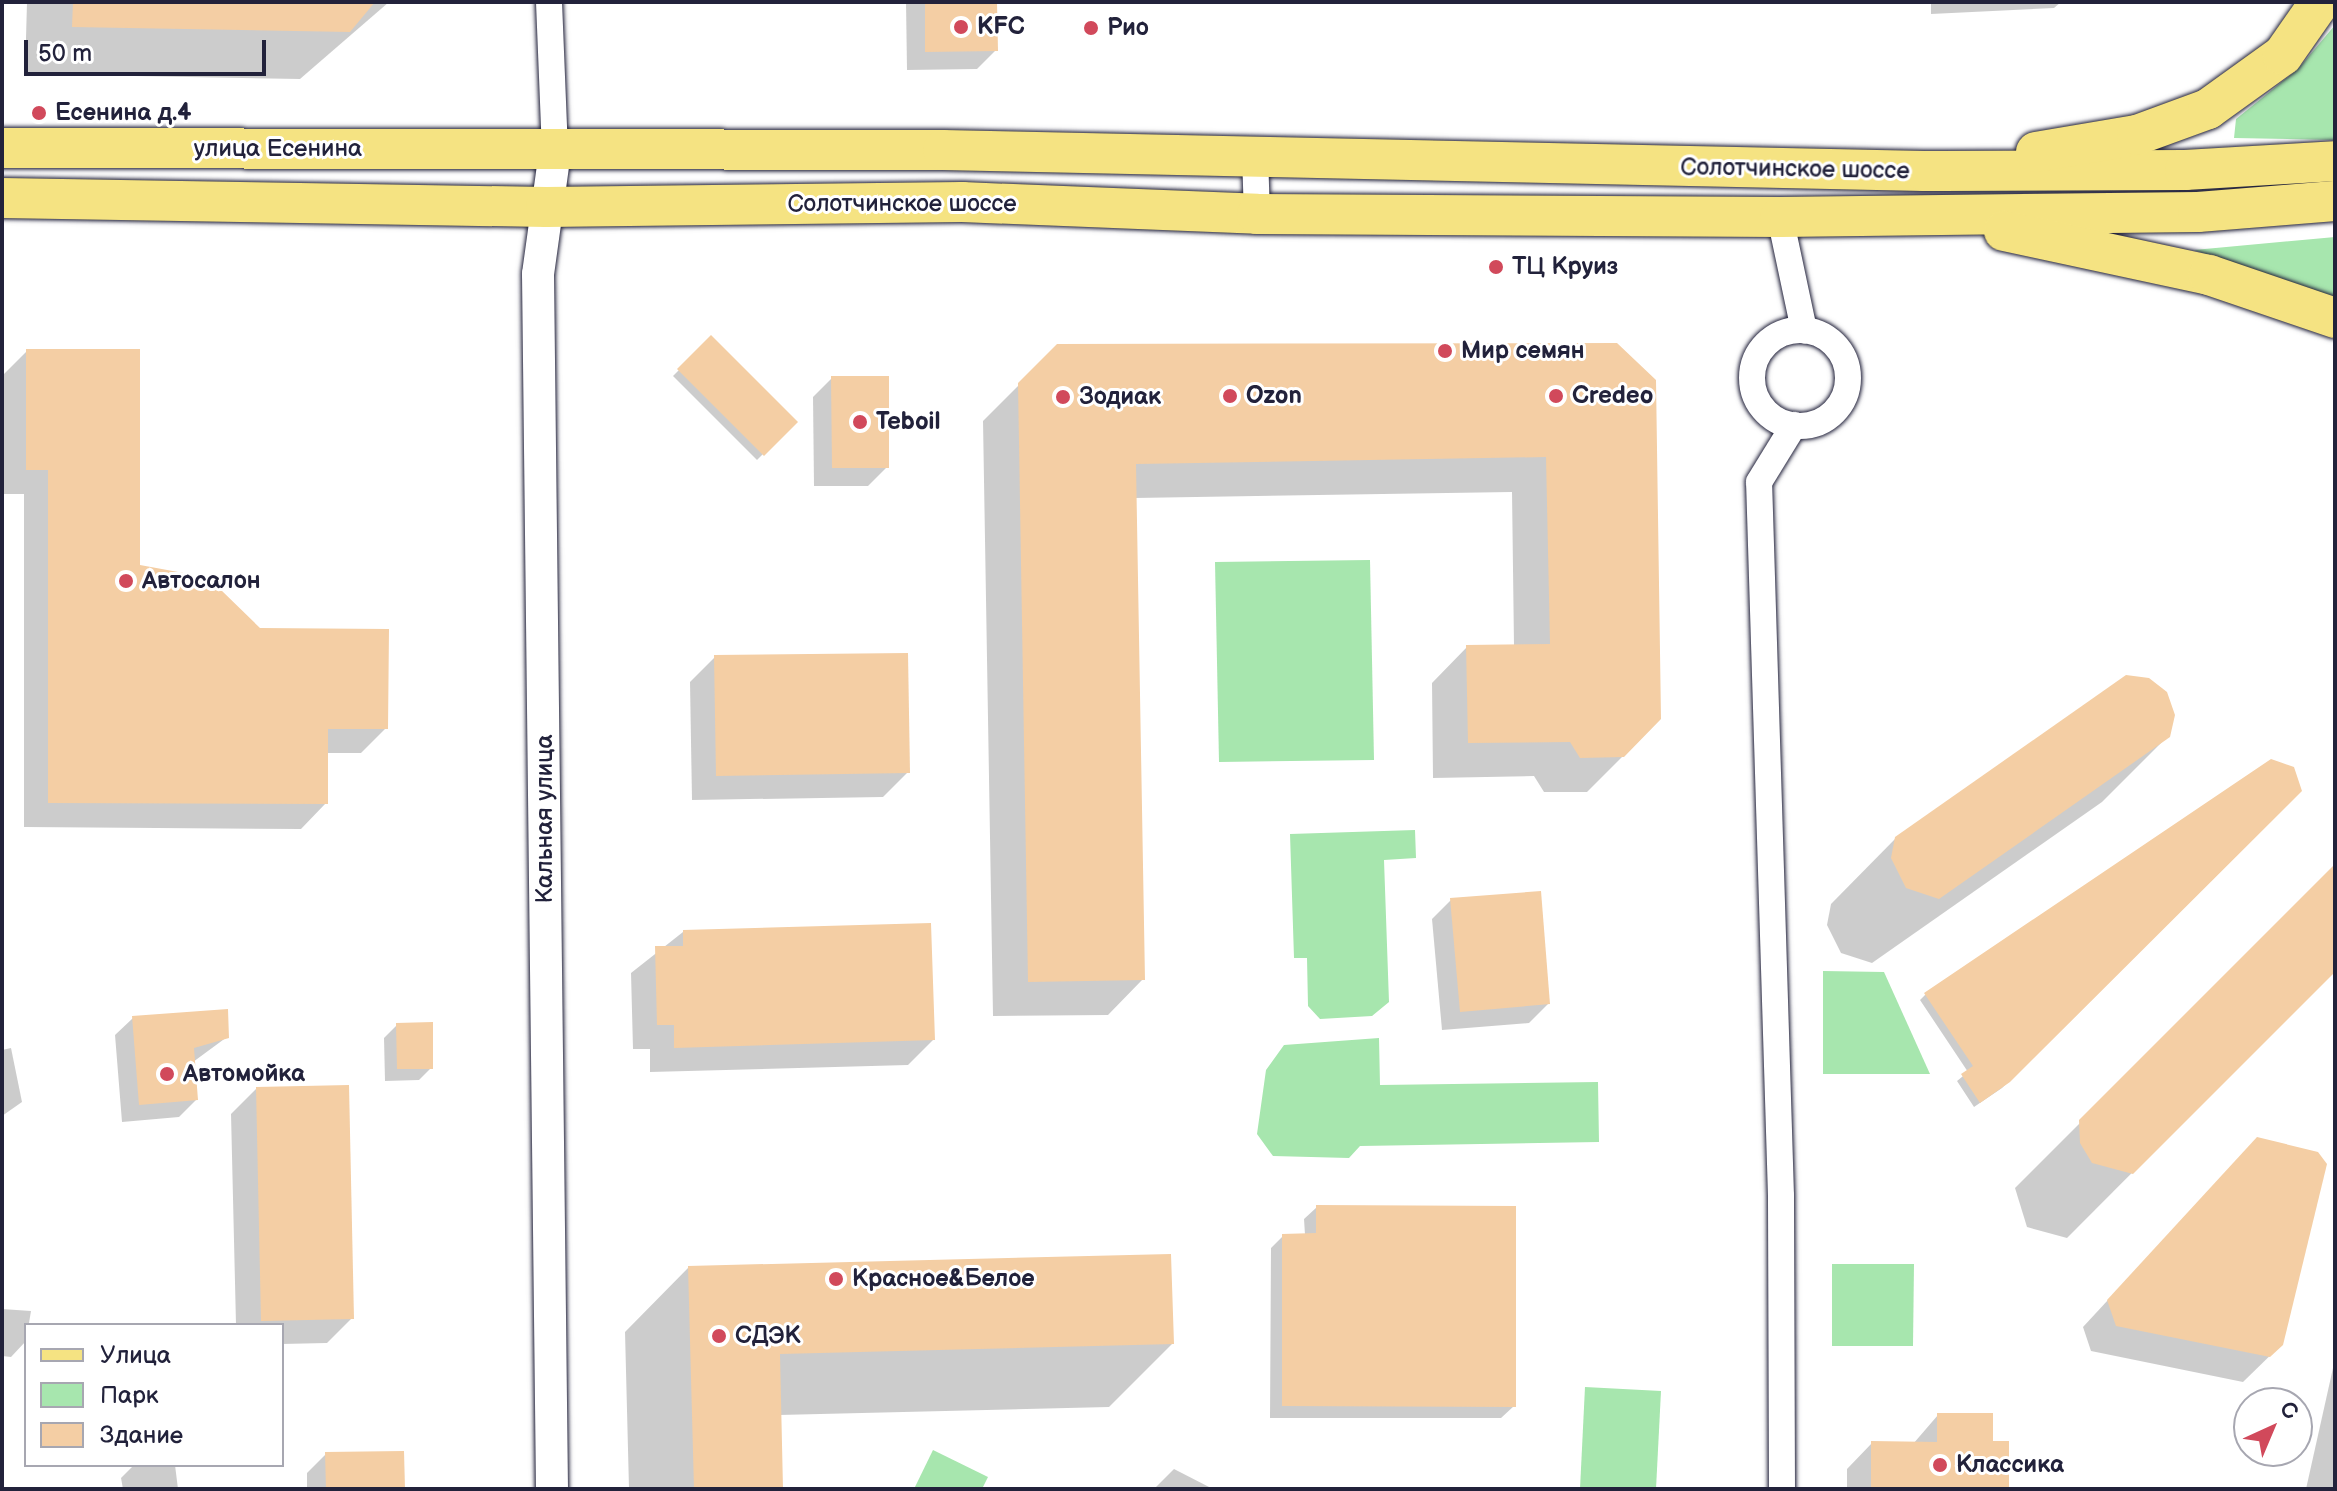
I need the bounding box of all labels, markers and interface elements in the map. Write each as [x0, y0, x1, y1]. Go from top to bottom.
place label: KFC [977, 13, 1025, 41]
place label: Рио [1107, 14, 1149, 42]
marker: KFC [952, 18, 970, 36]
marker: Рио [1082, 19, 1100, 37]
scale bar [28, 24, 270, 74]
text: 50 m [38, 39, 92, 68]
place label: Есенина д.4 [55, 99, 191, 127]
marker: Есенина д.4 [30, 104, 48, 122]
street label: улица Есенина [194, 135, 362, 163]
street label: Солотчинское шоссе [1680, 153, 1910, 185]
street label: Солотчинское шоссе [787, 190, 1017, 218]
place label: ТЦ Круиз [1512, 253, 1618, 281]
marker: ТЦ Круиз [1487, 258, 1505, 276]
place label: Мир семян [1461, 337, 1585, 365]
marker: Мир семян [1436, 342, 1454, 360]
place label: Ozon [1246, 382, 1302, 410]
place label: Credeo [1572, 382, 1653, 410]
place label: Зодиак [1079, 383, 1161, 411]
marker: Ozon [1221, 387, 1239, 405]
marker: Credeo [1547, 387, 1565, 405]
marker: Зодиак [1054, 388, 1072, 406]
place label: Teboil [876, 408, 941, 436]
marker: Teboil [851, 413, 869, 431]
place label: Автосалон [142, 567, 261, 595]
marker: Автосалон [117, 572, 135, 590]
street label: Кальная улица [531, 734, 559, 904]
place label: Автомойка [183, 1060, 305, 1088]
marker: Автомойка [158, 1065, 176, 1083]
place label: Красное&Белое [852, 1265, 1035, 1293]
marker: Красное&Белое [827, 1270, 845, 1288]
place label: СДЭК [735, 1322, 801, 1350]
legend [24, 1323, 284, 1467]
marker: СДЭК [710, 1327, 728, 1345]
text: Улица [100, 1341, 171, 1370]
text: Парк [100, 1381, 158, 1410]
north arrow [2233, 1387, 2313, 1467]
text: С [2274, 1396, 2304, 1426]
text: Здание [100, 1421, 183, 1450]
place label: Классика [1956, 1451, 2064, 1479]
marker: Классика [1931, 1456, 1949, 1474]

